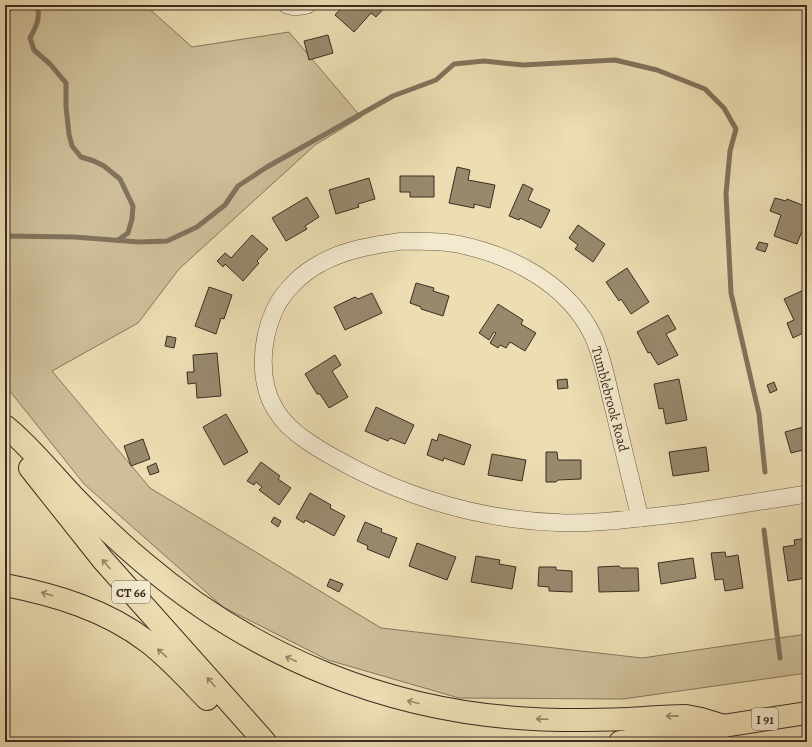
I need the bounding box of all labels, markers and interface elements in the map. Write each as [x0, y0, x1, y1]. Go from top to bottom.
street label: Tumblebrook Road [587, 344, 633, 454]
one-way arrow [101, 558, 110, 569]
road number: CT 66 [112, 581, 150, 603]
one-way arrow [41, 590, 54, 597]
one-way arrow [156, 649, 167, 658]
one-way arrow [285, 655, 297, 662]
one-way arrow [206, 677, 215, 687]
one-way arrow [407, 697, 420, 705]
road number: I 91 [752, 708, 778, 730]
one-way arrow [666, 712, 679, 720]
one-way arrow [536, 716, 549, 723]

